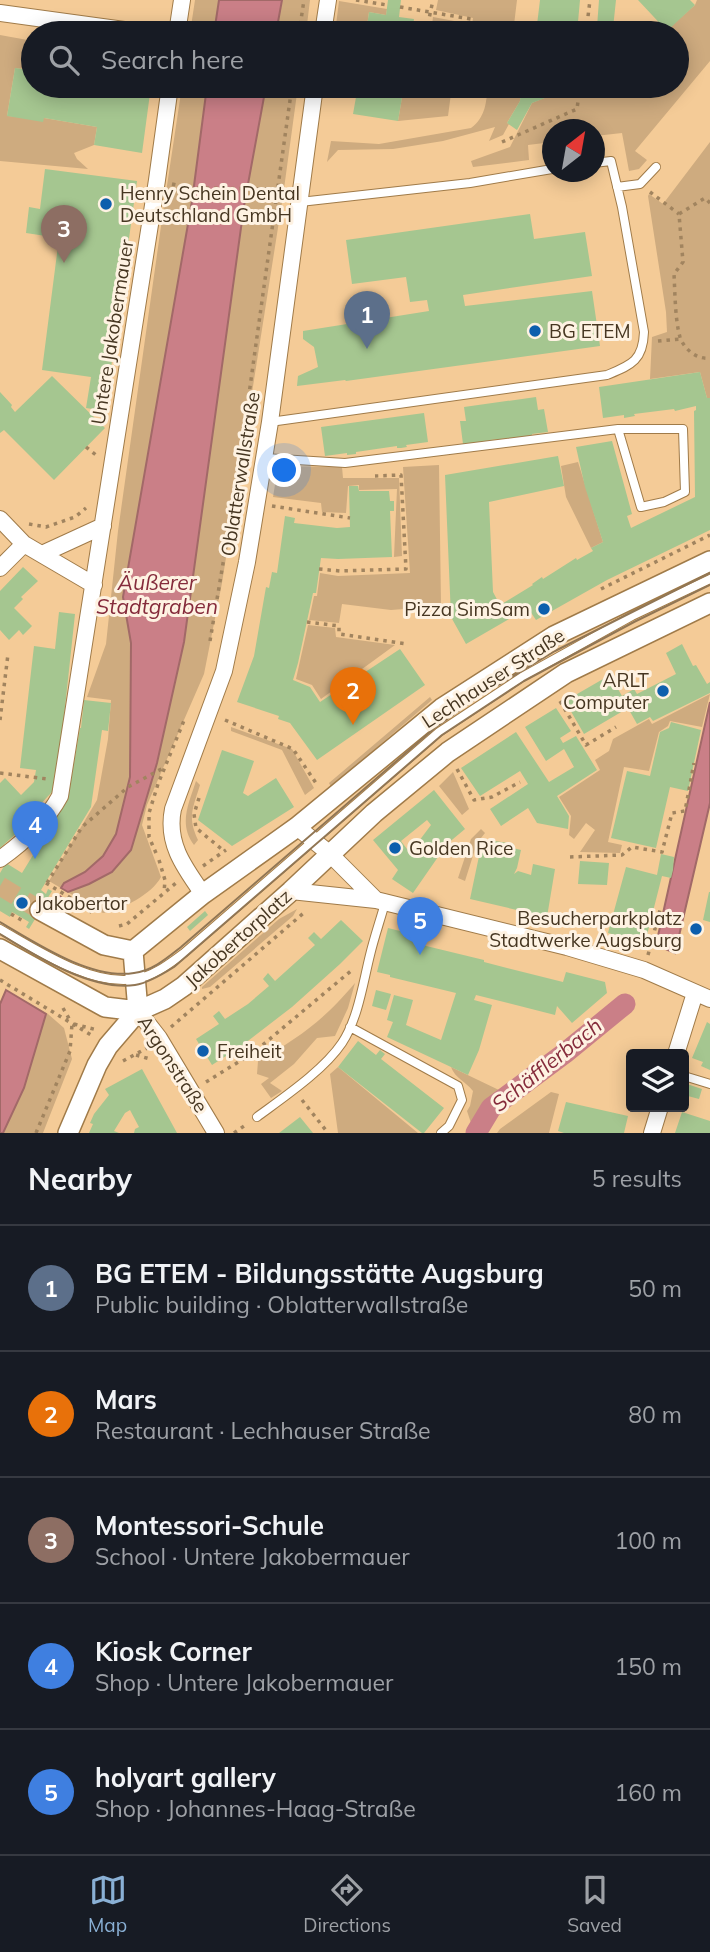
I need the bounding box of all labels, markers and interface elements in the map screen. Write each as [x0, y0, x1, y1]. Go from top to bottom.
search box [21, 21, 689, 98]
icon: search [45, 41, 83, 79]
text: Search here [101, 43, 244, 76]
north arrow [542, 119, 605, 182]
place label: Henry Schein Dental Deutschland GmbH [120, 181, 300, 227]
marker: Henry Schein Dental Deutschland GmbH [98, 196, 114, 212]
pin: 3 [41, 205, 87, 263]
street label: Untere Jakobermauer [86, 238, 138, 426]
pin: 1 [344, 291, 390, 349]
place label: BG ETEM [549, 319, 631, 343]
marker: BG ETEM [527, 323, 543, 339]
street label: Oblatterwallstraße [215, 390, 265, 558]
your location [267, 453, 301, 487]
water label: Äußerer Stadtgraben [96, 569, 218, 619]
place label: Pizza SimSam [404, 597, 530, 621]
marker: Pizza SimSam [536, 601, 552, 617]
street label: Lechhauser Straße [417, 623, 569, 733]
pin: 2 [330, 667, 376, 725]
place label: ARLT Computer [563, 668, 650, 714]
marker: ARLT Computer [655, 683, 671, 699]
pin: 4 [12, 801, 58, 859]
place label: Golden Rice [409, 836, 513, 860]
marker: Golden Rice [387, 840, 403, 856]
street label: Jakobertorplatz [180, 884, 296, 992]
place label: Jakobertor [36, 891, 128, 915]
marker: Jakobertor [14, 895, 30, 911]
pin: 5 [397, 897, 443, 955]
place label: Besucherparkplatz Stadtwerke Augsburg [489, 906, 682, 952]
marker: Besucherparkplatz Stadtwerke Augsburg [688, 921, 704, 937]
street label: Argonstraße [133, 1011, 213, 1117]
water label: Schäfflerbach [486, 1012, 607, 1117]
place label: Freiheit [217, 1039, 282, 1063]
marker: Freiheit [195, 1043, 211, 1059]
map controls [626, 1049, 689, 1112]
button: layers [626, 1049, 689, 1112]
text: Nearby [28, 1160, 132, 1198]
text: 5 results [592, 1164, 682, 1193]
text: BG ETEM - Bildungsstätte Augsburg [95, 1257, 544, 1290]
text: 1 [44, 1274, 58, 1303]
text: 50 m [628, 1274, 682, 1303]
text: Public building · Oblatterwallstraße [95, 1290, 468, 1319]
text: Mars [95, 1383, 157, 1416]
text: 2 [44, 1400, 58, 1429]
text: 80 m [628, 1400, 682, 1429]
text: Restaurant · Lechhauser Straße [95, 1416, 431, 1445]
text: Montessori-Schule [95, 1509, 324, 1542]
text: 3 [44, 1526, 58, 1555]
text: 100 m [614, 1526, 682, 1555]
text: School · Untere Jakobermauer [95, 1542, 410, 1571]
text: Kiosk Corner [95, 1635, 252, 1668]
text: 4 [44, 1652, 58, 1681]
text: 150 m [614, 1652, 682, 1681]
text: Shop · Untere Jakobermauer [95, 1668, 393, 1697]
text: holyart gallery [95, 1761, 276, 1794]
text: 5 [44, 1778, 58, 1807]
text: 160 m [614, 1778, 682, 1807]
text: Shop · Johannes-Haag-Straße [95, 1794, 416, 1823]
tab: Map [88, 1871, 127, 1937]
tab: Directions [303, 1871, 391, 1937]
tab: Saved [567, 1871, 622, 1937]

